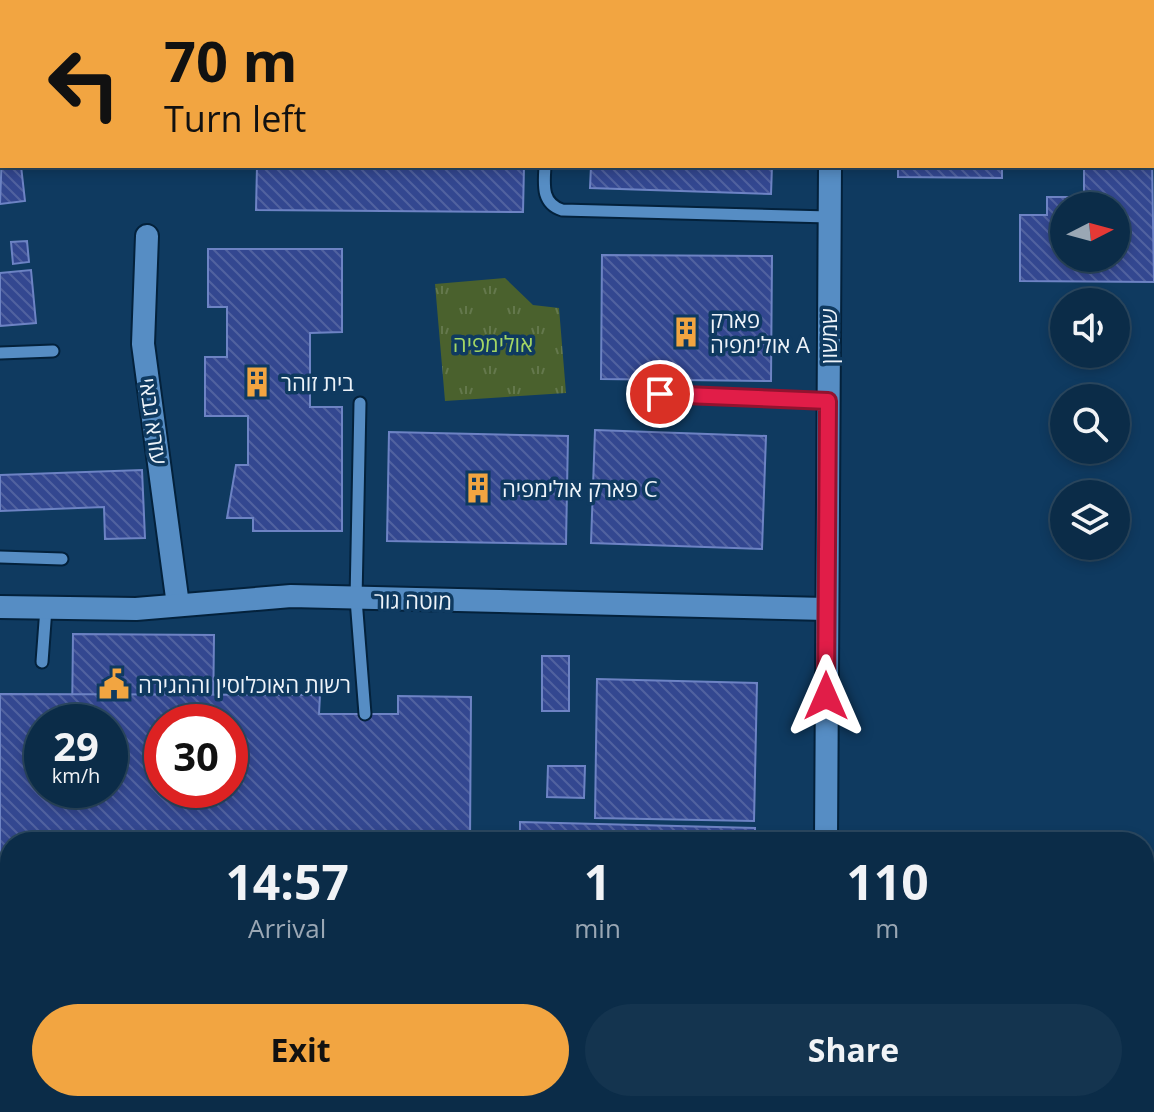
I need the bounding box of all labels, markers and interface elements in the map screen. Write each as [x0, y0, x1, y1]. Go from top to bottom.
text: 70 m [164, 22, 298, 98]
icon: left [32, 32, 136, 136]
text: Turn left [164, 94, 306, 143]
north arrow [1050, 192, 1130, 272]
map controls [1050, 192, 1130, 560]
button: sound [1050, 288, 1130, 368]
place label: פארק אולימפיה A [710, 304, 810, 359]
street label: שמשון [813, 308, 843, 364]
building icon: פארק אולימפיה A [669, 315, 703, 349]
park label: אולימפיה [453, 328, 533, 358]
pin [626, 360, 694, 428]
building icon: בית זוהר [240, 365, 274, 399]
place label: בית זוהר [281, 367, 354, 397]
icon: arrive [638, 372, 682, 416]
street label: עזרא גבאי [133, 376, 175, 466]
button: search [1050, 384, 1130, 464]
building icon: פארק אולימפיה C [461, 471, 495, 505]
place label: פארק אולימפיה C [502, 473, 658, 503]
button: layers [1050, 480, 1130, 560]
street label: מוטה גור [374, 584, 452, 616]
position arrow [784, 654, 868, 738]
public building icon: רשות האוכלוסין וההגירה [97, 667, 131, 701]
place label: רשות האוכלוסין וההגירה [138, 669, 351, 699]
speed limit sign: 30 [144, 704, 248, 808]
text: 29 [53, 718, 99, 773]
text: km/h [52, 762, 100, 789]
text: 14:57 [225, 849, 349, 914]
text: 1 [584, 849, 611, 914]
text: 110 [846, 849, 929, 914]
text: Arrival [248, 910, 326, 946]
text: min [574, 910, 621, 946]
text: m [875, 910, 899, 946]
button: Exit [32, 1004, 569, 1096]
button: Share [585, 1004, 1122, 1096]

